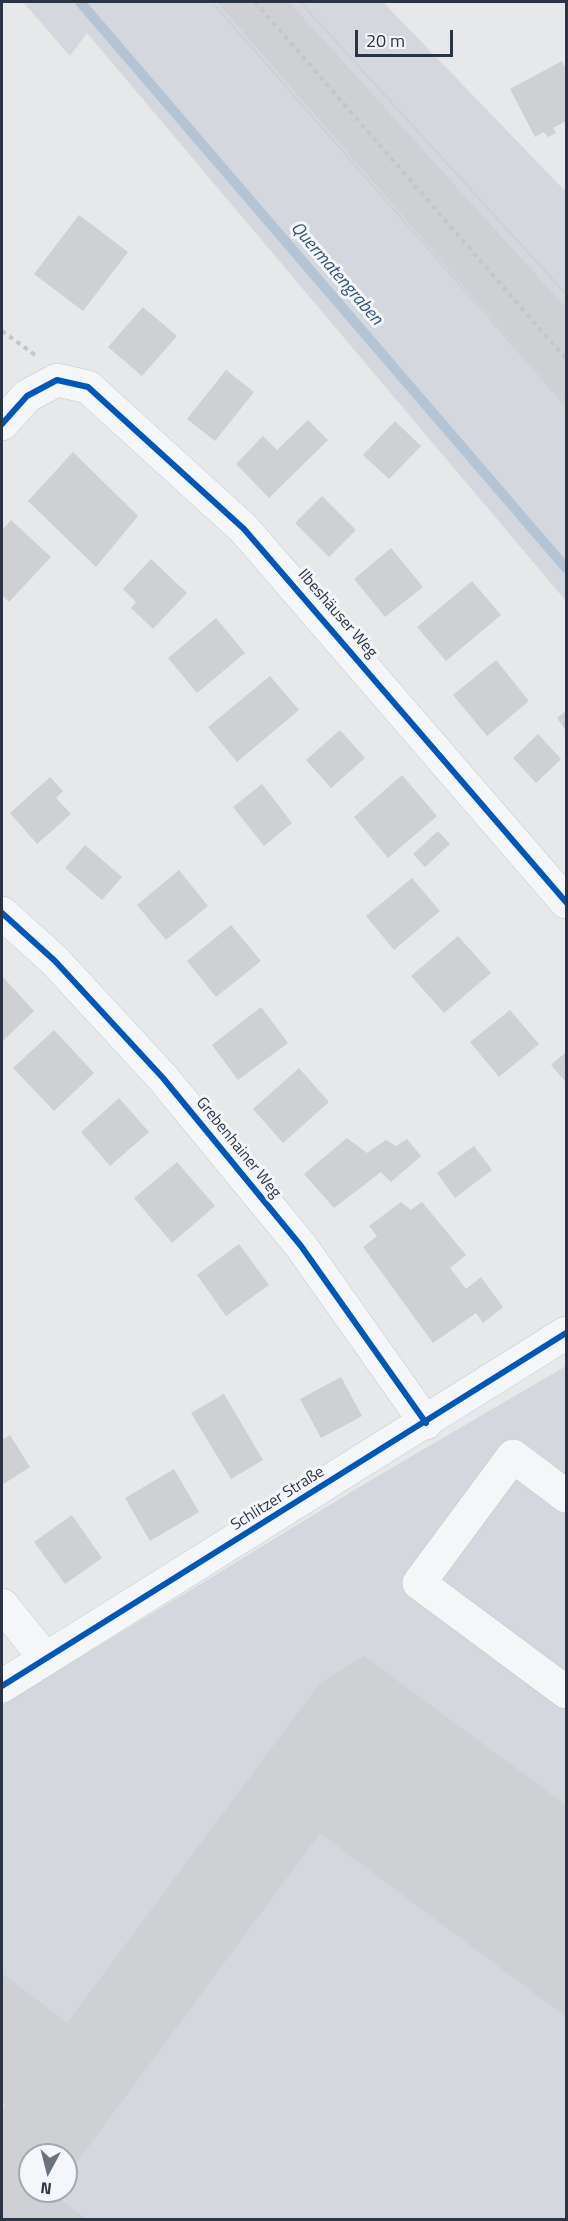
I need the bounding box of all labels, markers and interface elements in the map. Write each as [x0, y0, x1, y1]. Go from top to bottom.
scale bar [358, 18, 456, 56]
text: 20 m [366, 27, 405, 54]
water label: Quermatengraben [285, 218, 387, 330]
street label: Ilbeshäuser Weg [293, 566, 381, 662]
street label: Grebenhainer Weg [191, 1094, 285, 1202]
street label: Schlitzer Straße [228, 1463, 328, 1535]
north arrow [18, 2143, 78, 2203]
text: N [39, 2176, 53, 2201]

